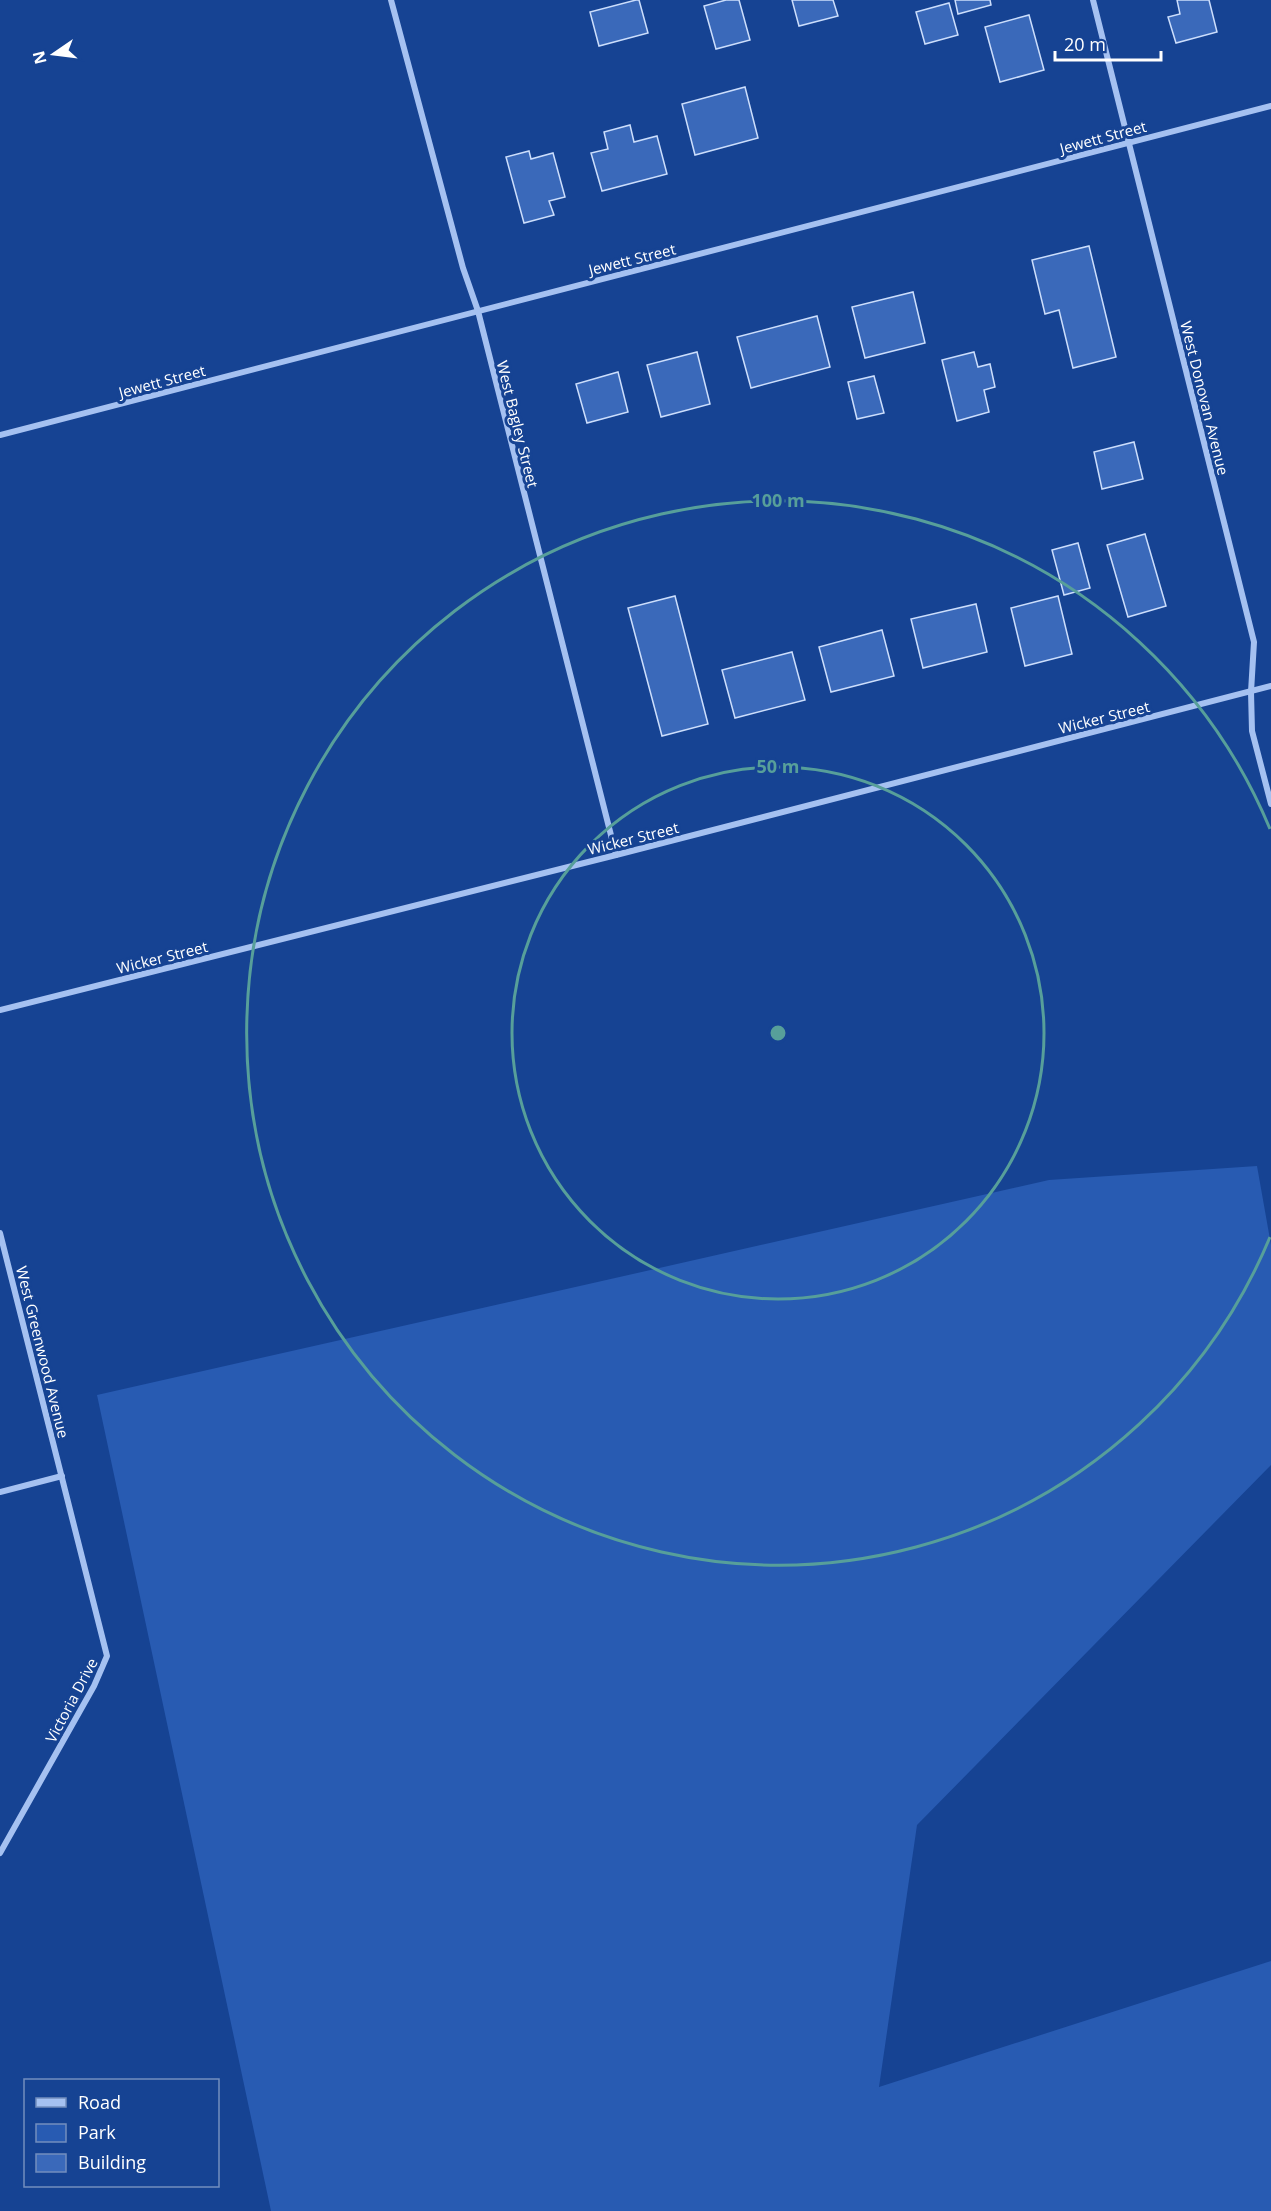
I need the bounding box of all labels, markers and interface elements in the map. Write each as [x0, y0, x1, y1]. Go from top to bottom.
north arrow [24, 24, 84, 84]
scale bar [1055, 24, 1162, 62]
text: 20 m [1064, 32, 1106, 56]
text: N [27, 49, 52, 67]
street label: Jewett Street [1056, 116, 1149, 159]
street label: Jewett Street [584, 239, 678, 280]
street label: West Donovan Avenue [1176, 319, 1234, 477]
street label: West Bagley Street [493, 358, 543, 490]
street label: Jewett Street [115, 360, 208, 403]
text: 100 m [751, 488, 805, 512]
street label: Wicker Street [1056, 696, 1152, 738]
text: 50 m [757, 754, 799, 778]
street label: Wicker Street [585, 817, 681, 859]
street label: Wicker Street [114, 936, 210, 978]
centre of rings [768, 1023, 788, 1043]
street label: West Greenwood Avenue [12, 1264, 74, 1440]
street label: Victoria Drive [40, 1654, 102, 1746]
legend [24, 2079, 219, 2187]
text: Road [78, 2090, 121, 2114]
text: Park [78, 2120, 116, 2144]
text: Building [78, 2150, 146, 2174]

